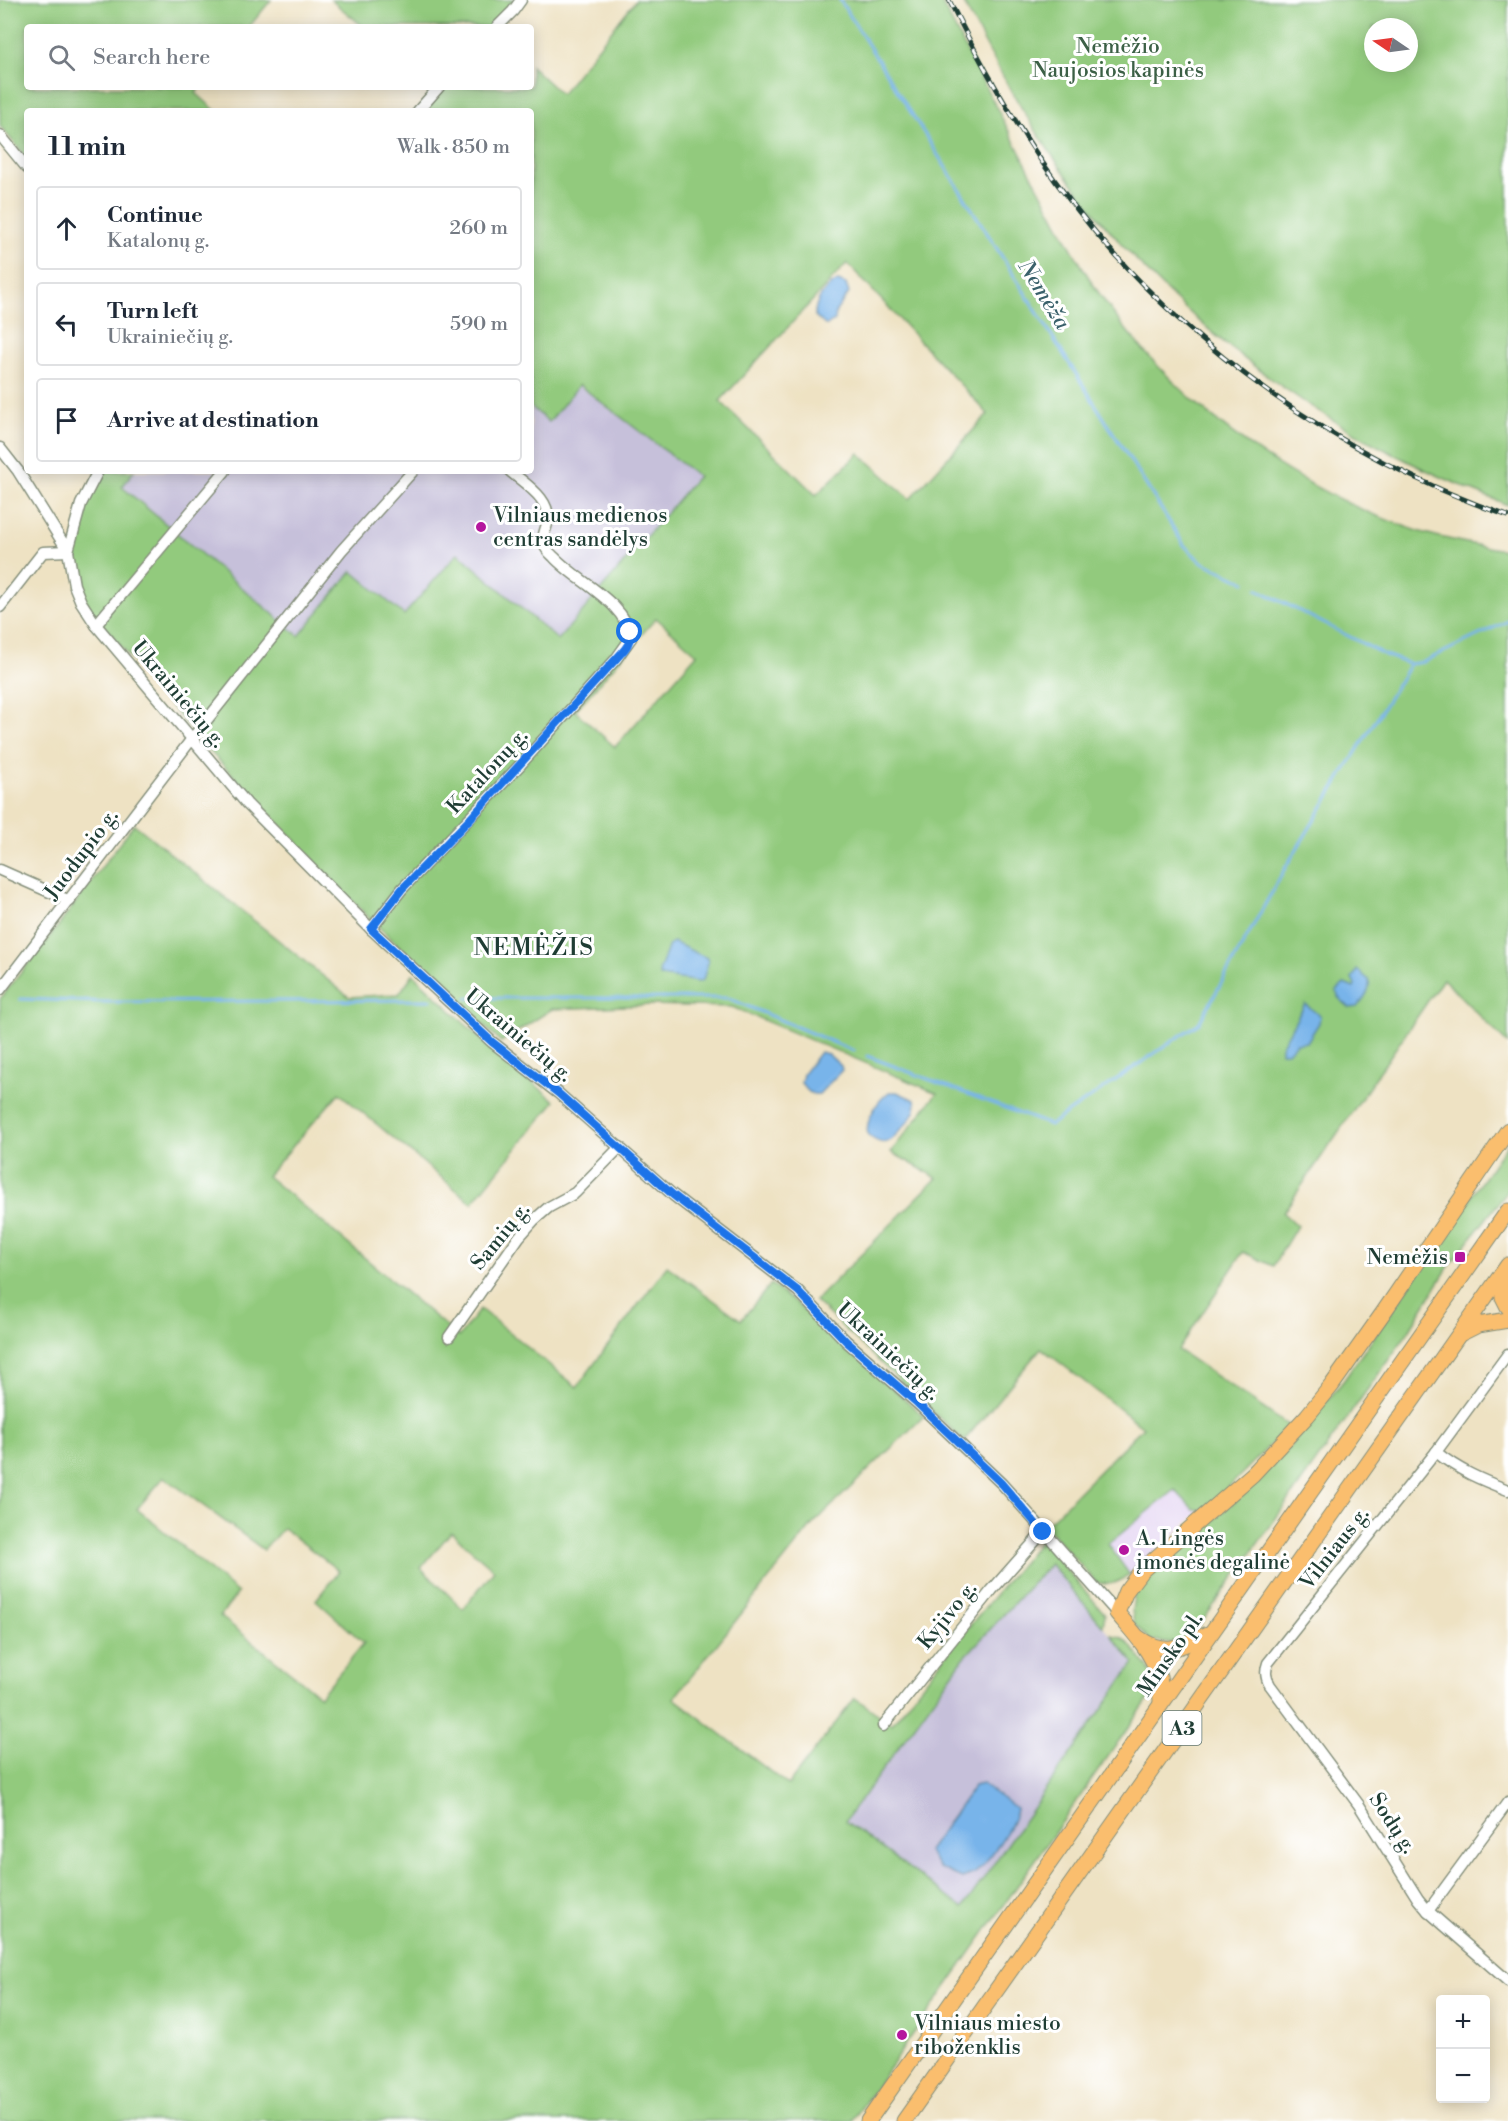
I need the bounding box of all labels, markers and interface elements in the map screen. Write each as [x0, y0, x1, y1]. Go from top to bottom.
north arrow [1364, 18, 1418, 72]
search box [24, 24, 534, 90]
park label: Nemėžio Naujosios kapinės [1032, 34, 1204, 84]
icon: search [45, 41, 78, 74]
text: Search here [93, 44, 210, 71]
text: 11 min [48, 131, 126, 163]
text: Walk · 850 m [397, 135, 510, 160]
text: Continue [107, 202, 203, 229]
icon: ahead [50, 212, 83, 245]
text: 260 m [450, 216, 508, 241]
text: Katalonų g. [107, 229, 209, 254]
water label: Nemėža [1011, 254, 1076, 335]
text: Turn left [107, 298, 198, 325]
icon: left [50, 308, 83, 341]
text: 590 m [450, 312, 508, 337]
text: Ukrainiečių g. [107, 325, 233, 350]
icon: arrive [50, 404, 83, 437]
text: Arrive at destination [107, 407, 319, 434]
place label: Vilniaus medienos centras sandėlys [492, 503, 668, 553]
marker: Vilniaus medienos centras sandėlys [474, 520, 488, 534]
route start [616, 618, 642, 644]
street label: Ukrainiečių g. [126, 636, 231, 754]
street label: Katalonų g. [442, 724, 534, 820]
street label: Juodupio g. [39, 804, 124, 906]
district label: NEMĖŽIS [473, 932, 595, 963]
street label: Ukrainiečių g. [459, 983, 577, 1088]
street label: Samių g. [466, 1197, 536, 1276]
place label: Nemėžis [1367, 1245, 1448, 1271]
marker: Nemėžis [1453, 1250, 1467, 1264]
street label: Ukrainiečių g. [831, 1297, 946, 1406]
street label: Vilniaus g. [1294, 1502, 1375, 1596]
route end [1029, 1518, 1055, 1544]
place label: A. Lingės įmonės degalinė [1135, 1526, 1290, 1576]
marker: A. Lingės įmonės degalinė [1117, 1543, 1131, 1557]
street label: Kyjivo g. [913, 1576, 983, 1655]
street label: Minsko pl. [1132, 1607, 1209, 1702]
road number: A3 [1162, 1711, 1202, 1745]
street label: Sodų g. [1363, 1788, 1421, 1859]
map controls [1436, 1995, 1490, 2103]
button: + [1436, 1995, 1490, 2049]
place label: Vilniaus miesto riboženklis [913, 2011, 1061, 2061]
marker: Vilniaus miesto riboženklis [895, 2028, 909, 2042]
button: − [1436, 2049, 1490, 2103]

